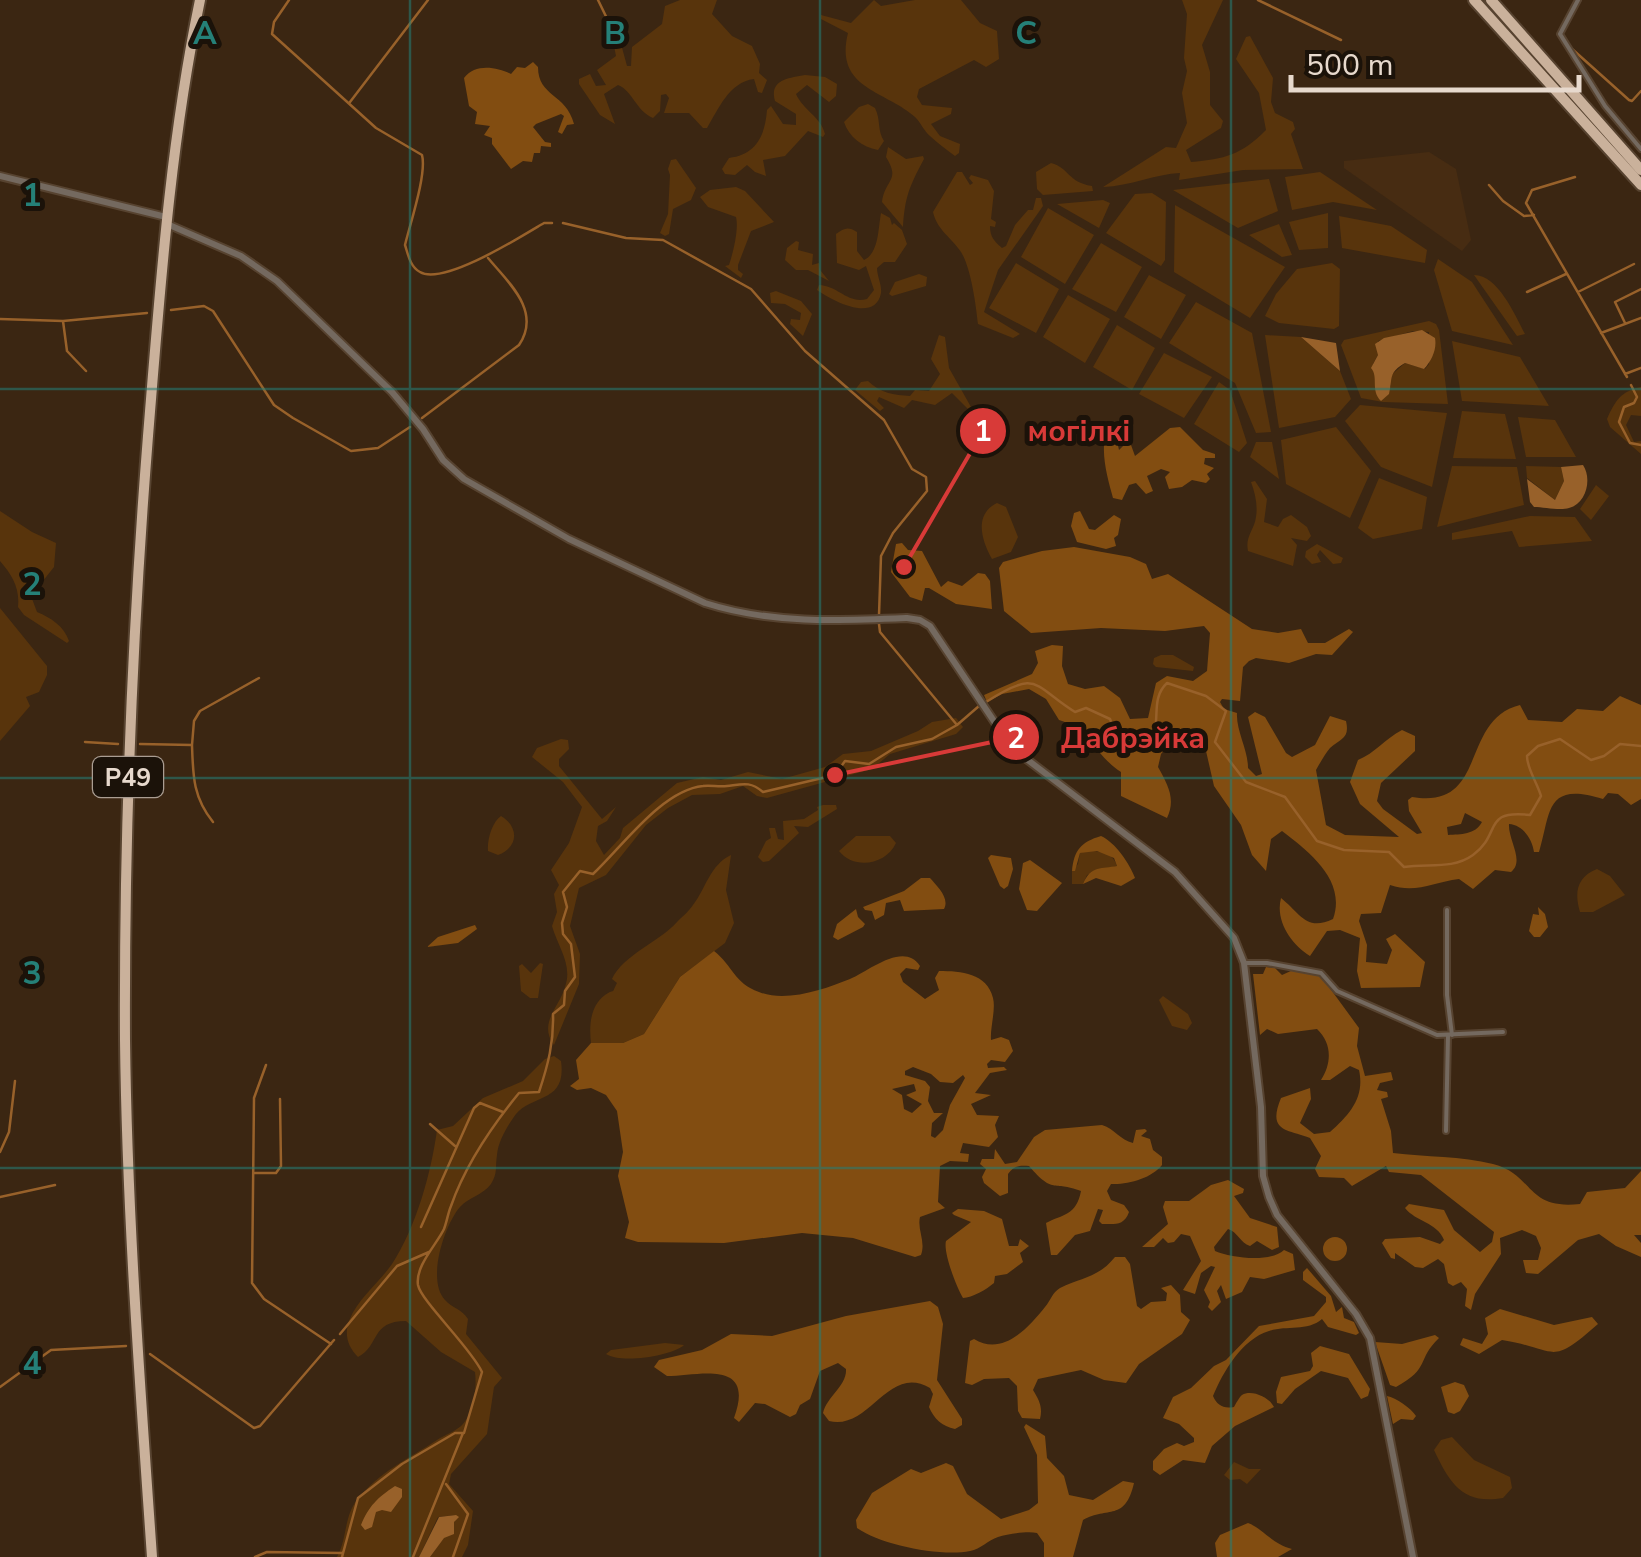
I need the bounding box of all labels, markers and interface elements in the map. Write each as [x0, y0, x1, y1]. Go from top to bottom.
text: A [193, 12, 217, 55]
text: B [604, 12, 626, 55]
text: C [1015, 12, 1037, 55]
scale bar [1291, 30, 1578, 92]
text: 500 m [1306, 45, 1393, 86]
text: 1 [22, 174, 42, 217]
callout: могілкі [958, 401, 1151, 461]
text: 1 [974, 411, 992, 452]
text: могілкі [1028, 411, 1130, 452]
text: 2 [22, 563, 42, 606]
callout: Дабрэйка [991, 707, 1225, 767]
text: 2 [1007, 718, 1025, 759]
text: Дабрэйка [1061, 718, 1205, 759]
road number: Р49 [93, 757, 163, 797]
text: 3 [22, 952, 42, 995]
text: 4 [22, 1342, 42, 1385]

